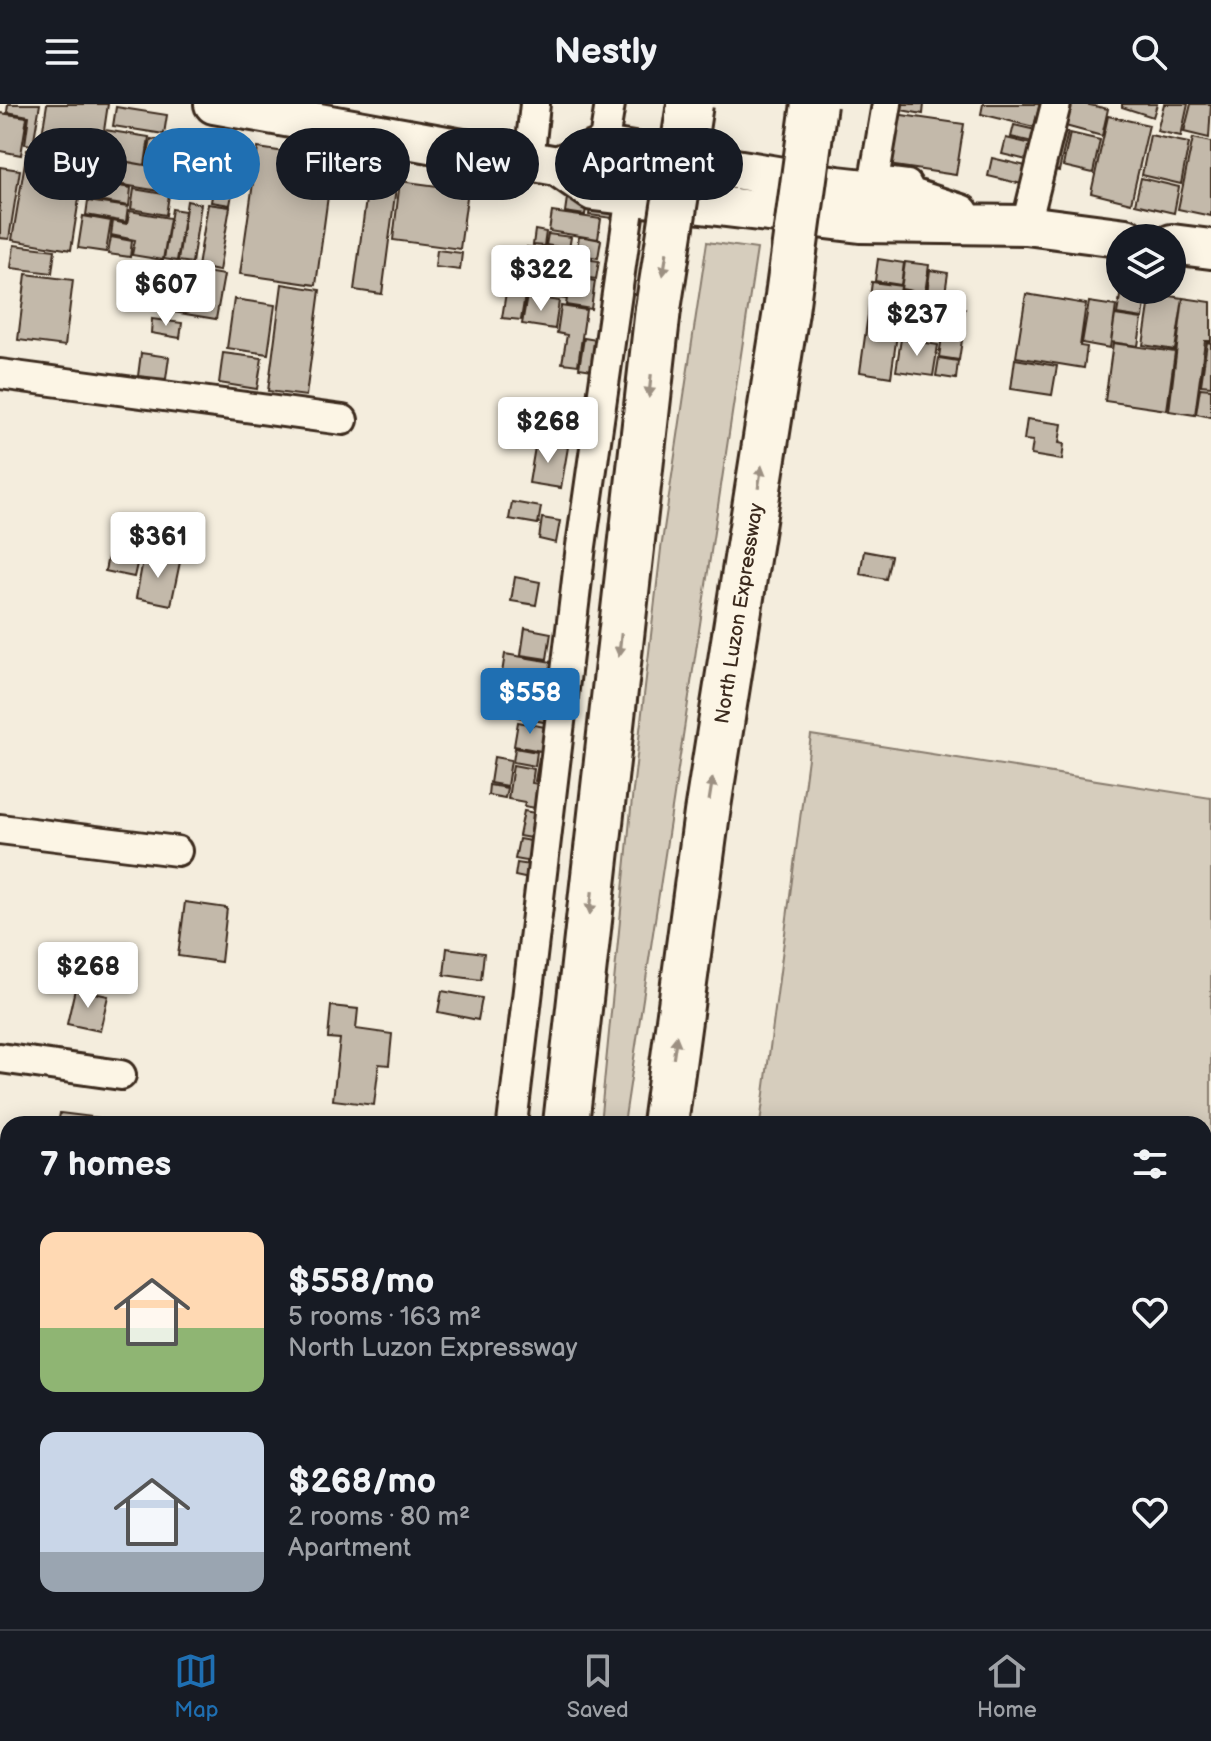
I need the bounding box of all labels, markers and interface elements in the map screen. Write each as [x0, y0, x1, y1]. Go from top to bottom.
icon: menu [40, 30, 84, 74]
icon: search [1127, 30, 1171, 74]
text: Nestly [554, 31, 657, 74]
chip: Buy [24, 128, 127, 200]
chip: Rent [143, 128, 260, 200]
chip: Filters [276, 128, 410, 200]
chip: New [426, 128, 539, 200]
chip: Apartment [555, 128, 743, 200]
map controls [1106, 224, 1186, 304]
button: layers [1106, 224, 1186, 304]
pin: $322 [494, 245, 588, 313]
one-way arrow [659, 252, 671, 277]
text: $322 [509, 255, 573, 286]
pin: $607 [119, 260, 213, 328]
text: $607 [134, 270, 198, 301]
pin: $237 [870, 290, 964, 358]
text: $237 [886, 300, 948, 331]
one-way arrow [643, 374, 656, 399]
pin: $268 [501, 397, 595, 465]
text: $268 [516, 407, 580, 438]
one-way arrow [754, 464, 767, 489]
street label: North Luzon Expressway [710, 502, 769, 725]
pin: $361 [111, 512, 205, 580]
text: $361 [128, 522, 188, 553]
one-way arrow [614, 633, 627, 658]
pin: $558 [483, 668, 577, 736]
text: $558 [499, 678, 561, 709]
one-way arrow [705, 776, 718, 801]
one-way arrow [585, 891, 598, 916]
pin: $268 [41, 942, 135, 1010]
text: $268 [56, 952, 120, 983]
one-way arrow [669, 1034, 682, 1059]
icon: filters [1128, 1142, 1172, 1186]
text: 7 homes [40, 1144, 171, 1185]
text: $558/mo [288, 1261, 434, 1302]
icon: home [104, 1264, 200, 1360]
icon: heart [1128, 1290, 1172, 1334]
text: 5 rooms · 163 m² [288, 1302, 481, 1333]
text: North Luzon Expressway [288, 1333, 577, 1364]
text: $268/mo [288, 1461, 436, 1502]
icon: home [104, 1464, 200, 1560]
icon: heart [1128, 1490, 1172, 1534]
text: 2 rooms · 80 m² [288, 1502, 470, 1533]
text: Apartment [288, 1533, 411, 1564]
tab: Map [174, 1649, 218, 1724]
tab: Saved [567, 1649, 629, 1724]
tab: Home [977, 1649, 1037, 1724]

